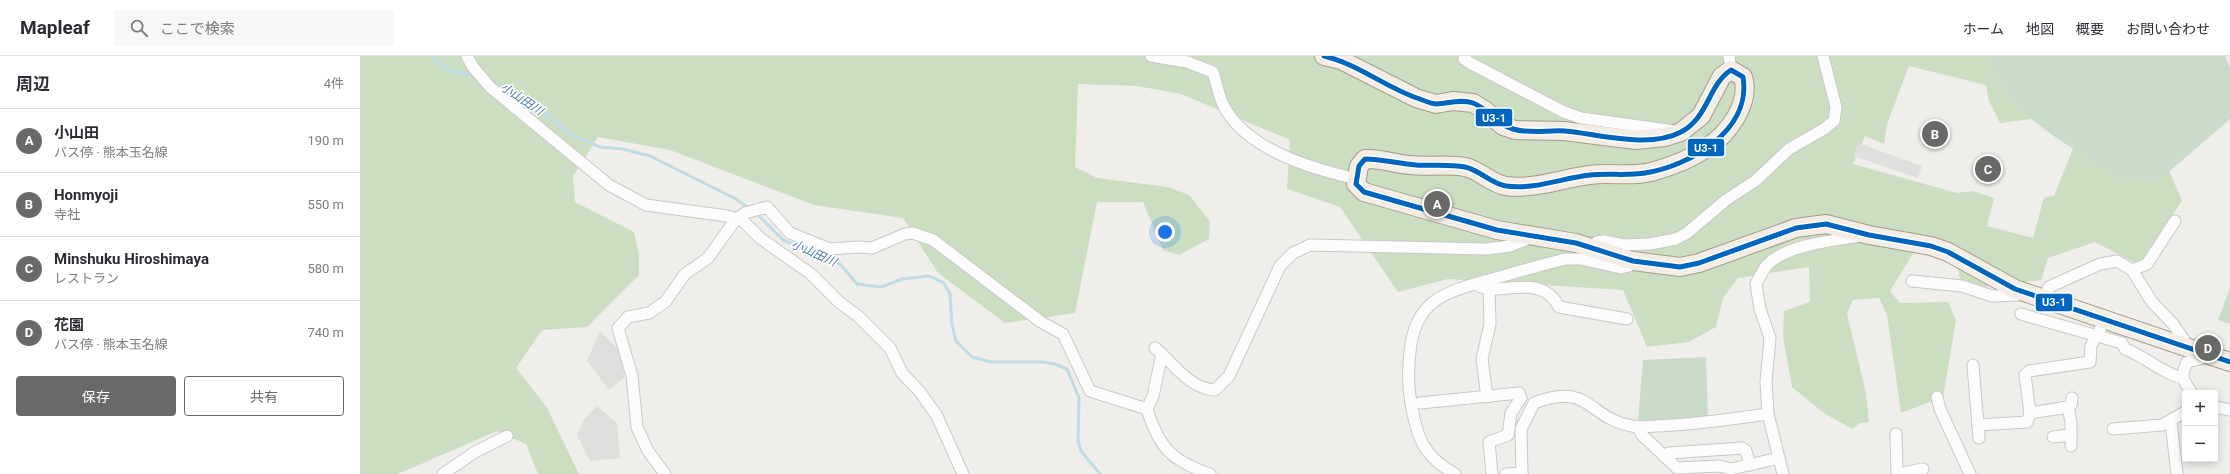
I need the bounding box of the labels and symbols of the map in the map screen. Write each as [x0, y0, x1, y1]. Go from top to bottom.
water label: 小山田川 [498, 80, 547, 119]
line badge: U3-1 [1475, 108, 1513, 127]
text: U3-1 [1482, 112, 1506, 125]
pin: B [1922, 119, 1948, 149]
line badge: U3-1 [1687, 138, 1725, 157]
text: U3-1 [1694, 142, 1718, 155]
pin: C [1975, 154, 2001, 184]
pin: A [1424, 189, 1450, 219]
your location [1155, 222, 1175, 242]
water label: 小山田川 [789, 237, 841, 270]
line badge: U3-1 [2035, 293, 2073, 312]
text: U3-1 [2042, 296, 2066, 309]
pin: D [2195, 333, 2221, 363]

